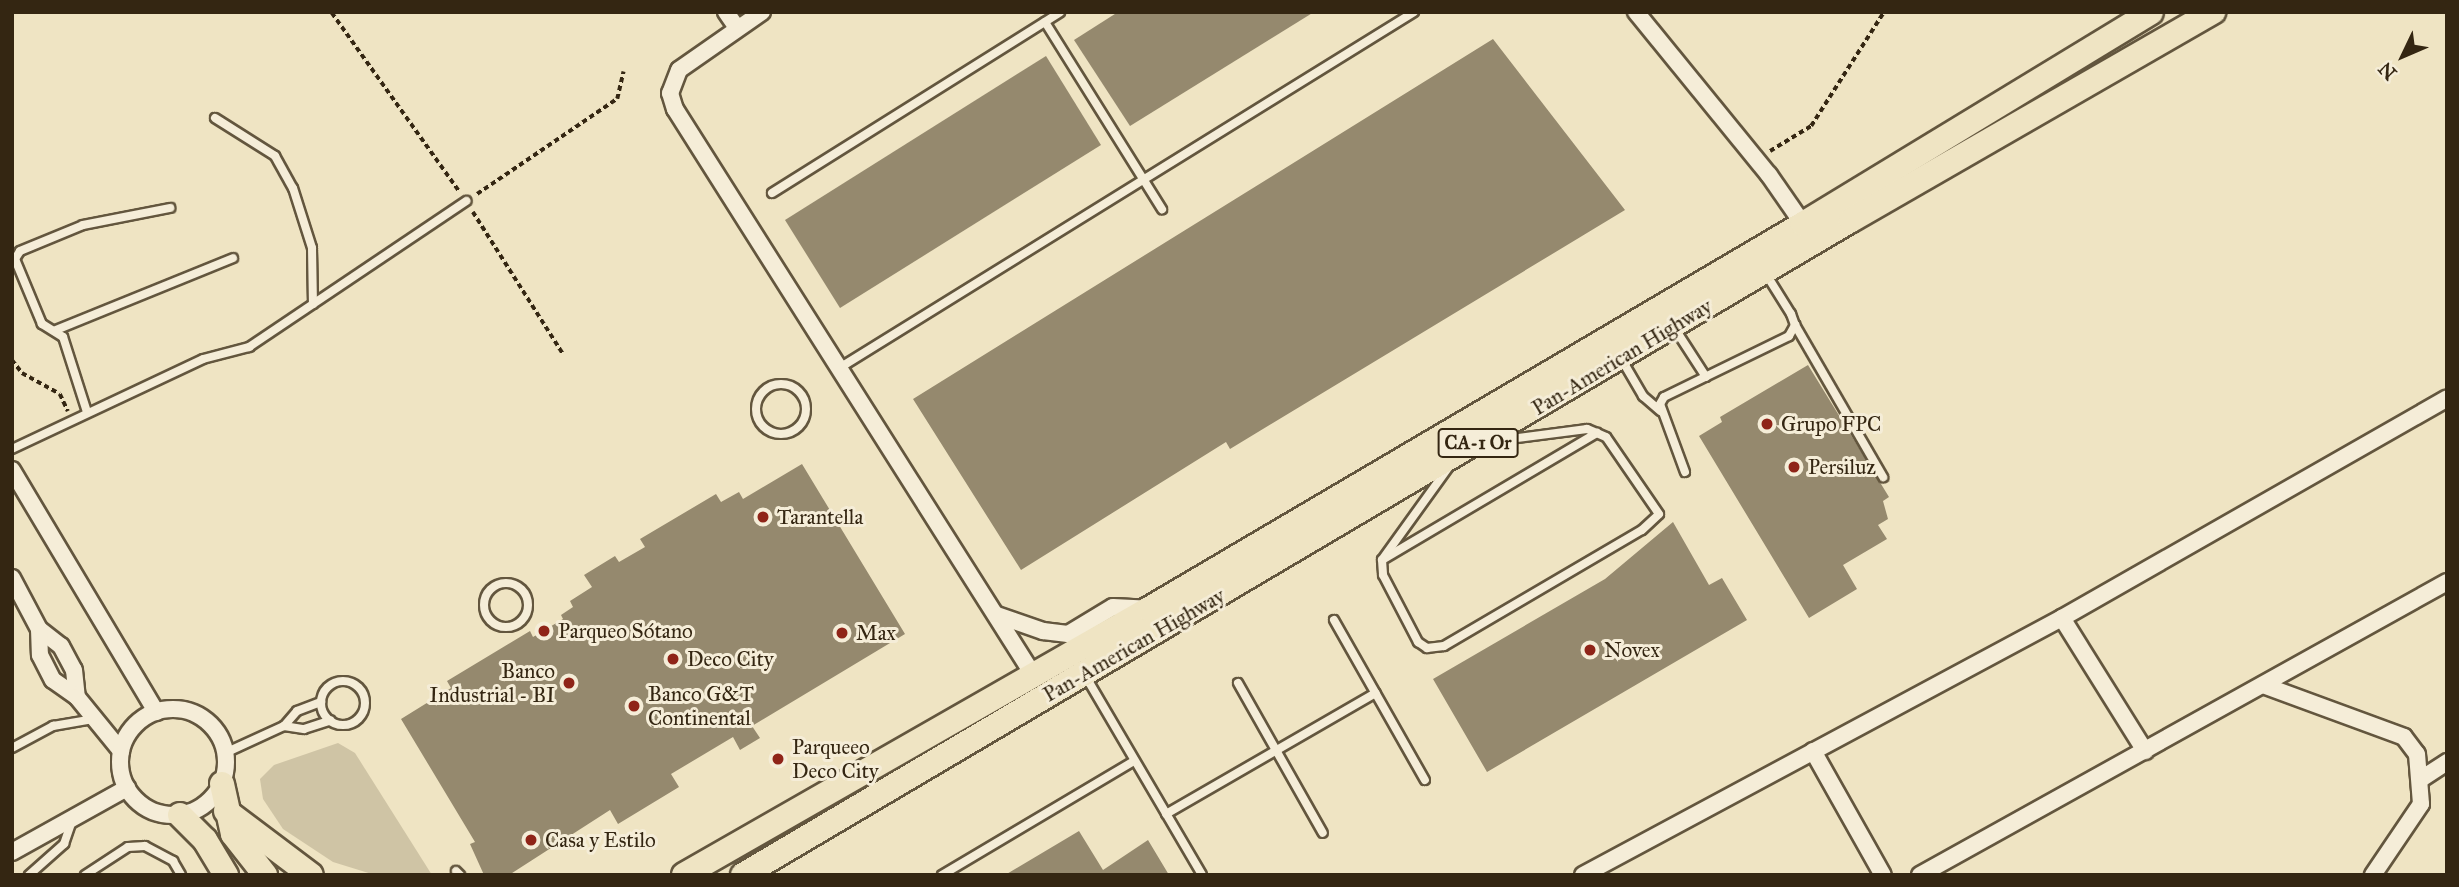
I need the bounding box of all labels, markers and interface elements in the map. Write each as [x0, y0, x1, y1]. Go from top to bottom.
north arrow [2368, 21, 2438, 91]
text: N [2374, 57, 2401, 85]
street label: Pan-American Highway [1527, 293, 1717, 421]
place label: Grupo FPC [1781, 411, 1881, 437]
marker: Grupo FPC [1759, 416, 1775, 432]
road number: CA-1 Or [1436, 428, 1520, 458]
place label: Persiluz [1808, 454, 1876, 480]
marker: Persiluz [1786, 459, 1802, 475]
place label: Tarantella [777, 504, 863, 530]
marker: Tarantella [755, 509, 771, 525]
street label: Pan-American Highway [1039, 583, 1229, 707]
place label: Parqueo Sótano [558, 618, 693, 644]
place label: Max [856, 620, 896, 646]
marker: Parqueo Sótano [536, 623, 552, 639]
marker: Max [834, 625, 850, 641]
place label: Novex [1604, 637, 1660, 663]
marker: Novex [1582, 642, 1598, 658]
place label: Deco City [687, 646, 774, 672]
marker: Deco City [665, 651, 681, 667]
place label: Banco Industrial - BI [429, 658, 555, 708]
marker: Banco Industrial - BI [561, 675, 577, 691]
place label: Banco G&T Continental [648, 681, 754, 731]
marker: Banco G&T Continental [626, 698, 642, 714]
place label: Parqueeo Deco City [792, 734, 879, 784]
marker: Parqueeo Deco City [770, 751, 786, 767]
place label: Casa y Estilo [545, 827, 656, 853]
marker: Casa y Estilo [523, 832, 539, 848]

